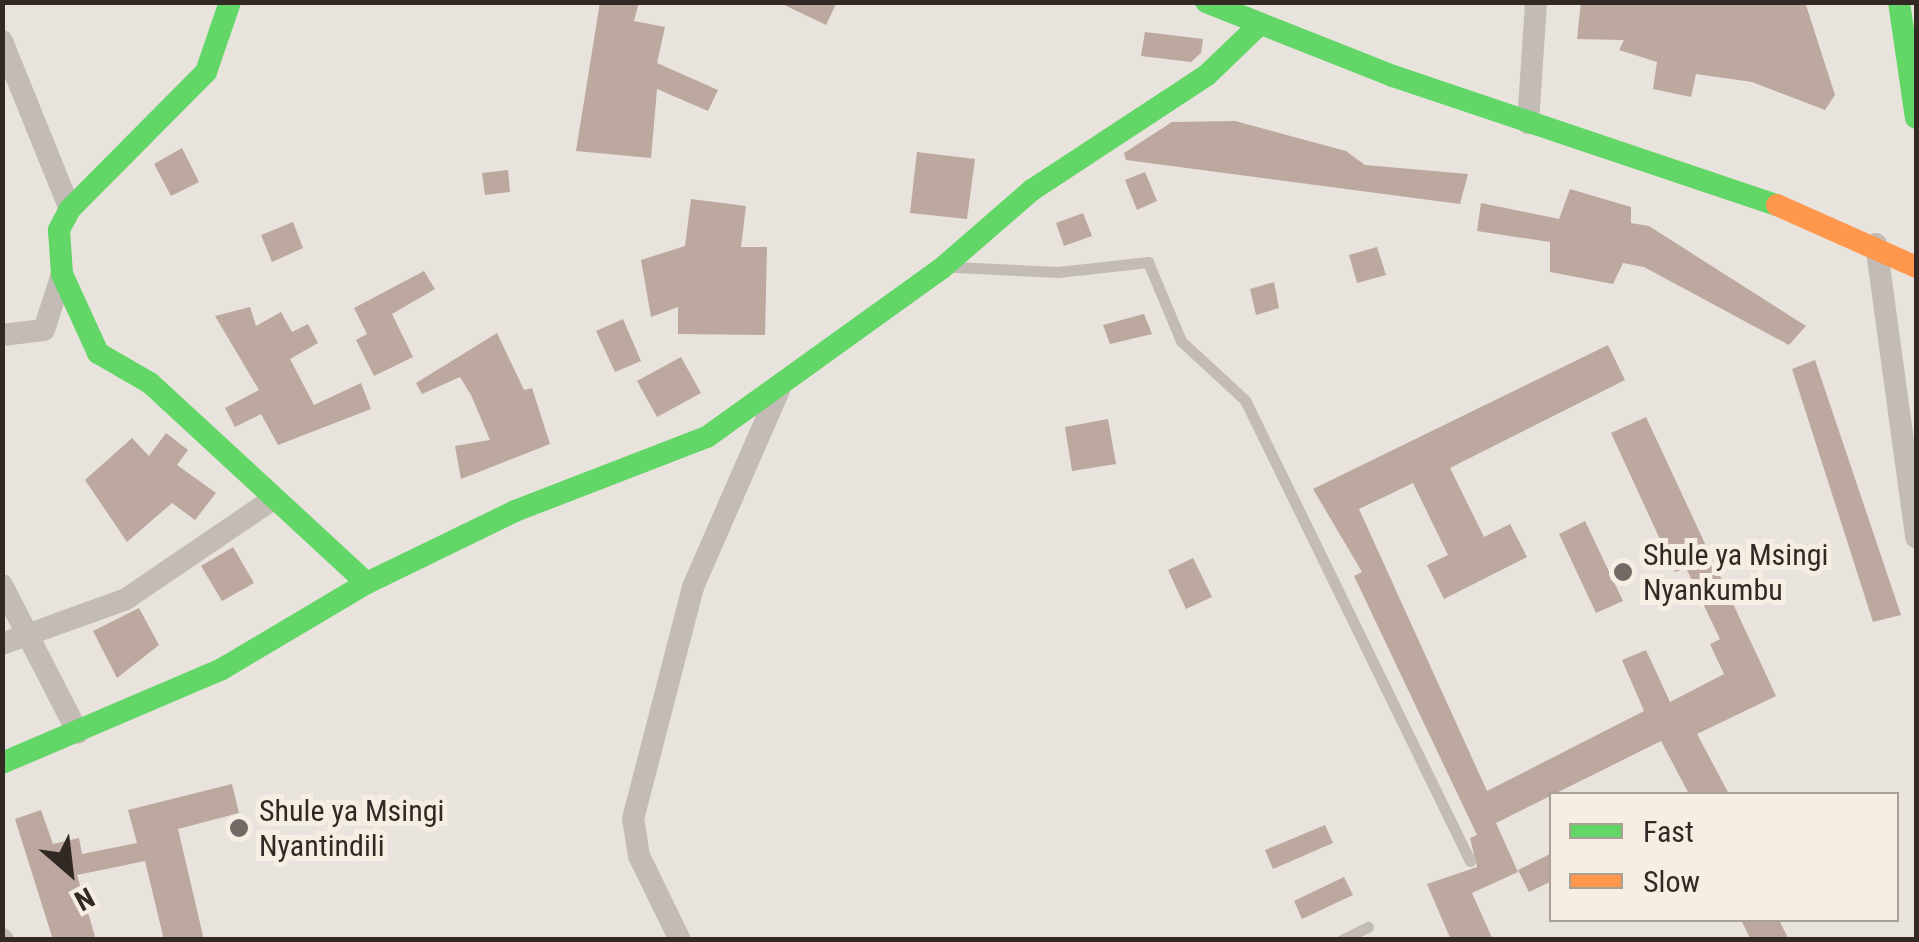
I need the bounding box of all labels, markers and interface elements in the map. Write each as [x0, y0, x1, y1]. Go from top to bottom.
place label: Shule ya Msingi Nyankumbu [1643, 537, 1828, 608]
marker: Shule ya Msingi Nyankumbu [1612, 561, 1634, 583]
legend [1549, 792, 1899, 922]
place label: Shule ya Msingi Nyantindili [259, 793, 444, 864]
text: Fast [1643, 814, 1694, 849]
marker: Shule ya Msingi Nyantindili [228, 817, 250, 839]
north arrow [20, 822, 120, 922]
text: Slow [1643, 864, 1700, 899]
text: N [69, 880, 100, 918]

